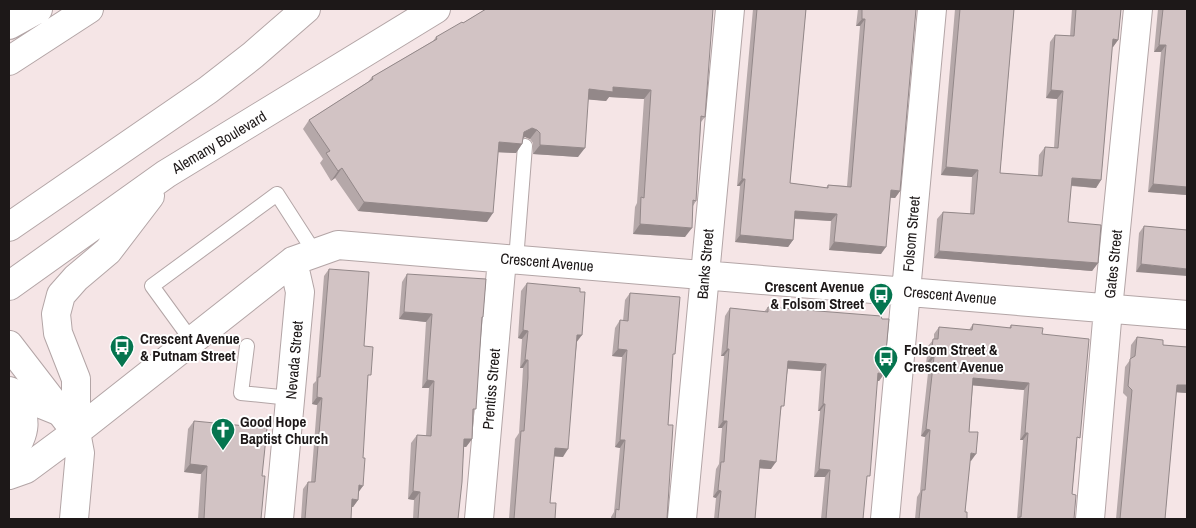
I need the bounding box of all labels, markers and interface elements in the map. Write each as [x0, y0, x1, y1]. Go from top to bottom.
street label: Alemany Boulevard [167, 106, 270, 179]
street label: Folsom Street [897, 195, 925, 273]
street label: Banks Street [691, 227, 719, 300]
street label: Gates Street [1099, 228, 1127, 299]
street label: Crescent Avenue [500, 247, 595, 277]
place label: Crescent Avenue & Folsom Street [764, 276, 864, 314]
street label: Crescent Avenue [903, 280, 998, 310]
bus stop icon: Crescent Avenue & Folsom Street [868, 282, 894, 316]
street label: Nevada Street [280, 319, 308, 400]
place label: Crescent Avenue & Putnam Street [140, 328, 240, 366]
bus stop icon: Crescent Avenue & Putnam Street [109, 334, 135, 368]
place label: Folsom Street & Crescent Avenue [904, 339, 1004, 377]
bus stop icon: Folsom Street & Crescent Avenue [873, 345, 899, 379]
street label: Prentiss Street [477, 347, 505, 430]
place label: Good Hope Baptist Church [240, 411, 328, 449]
church icon: Good Hope Baptist Church [210, 417, 236, 451]

